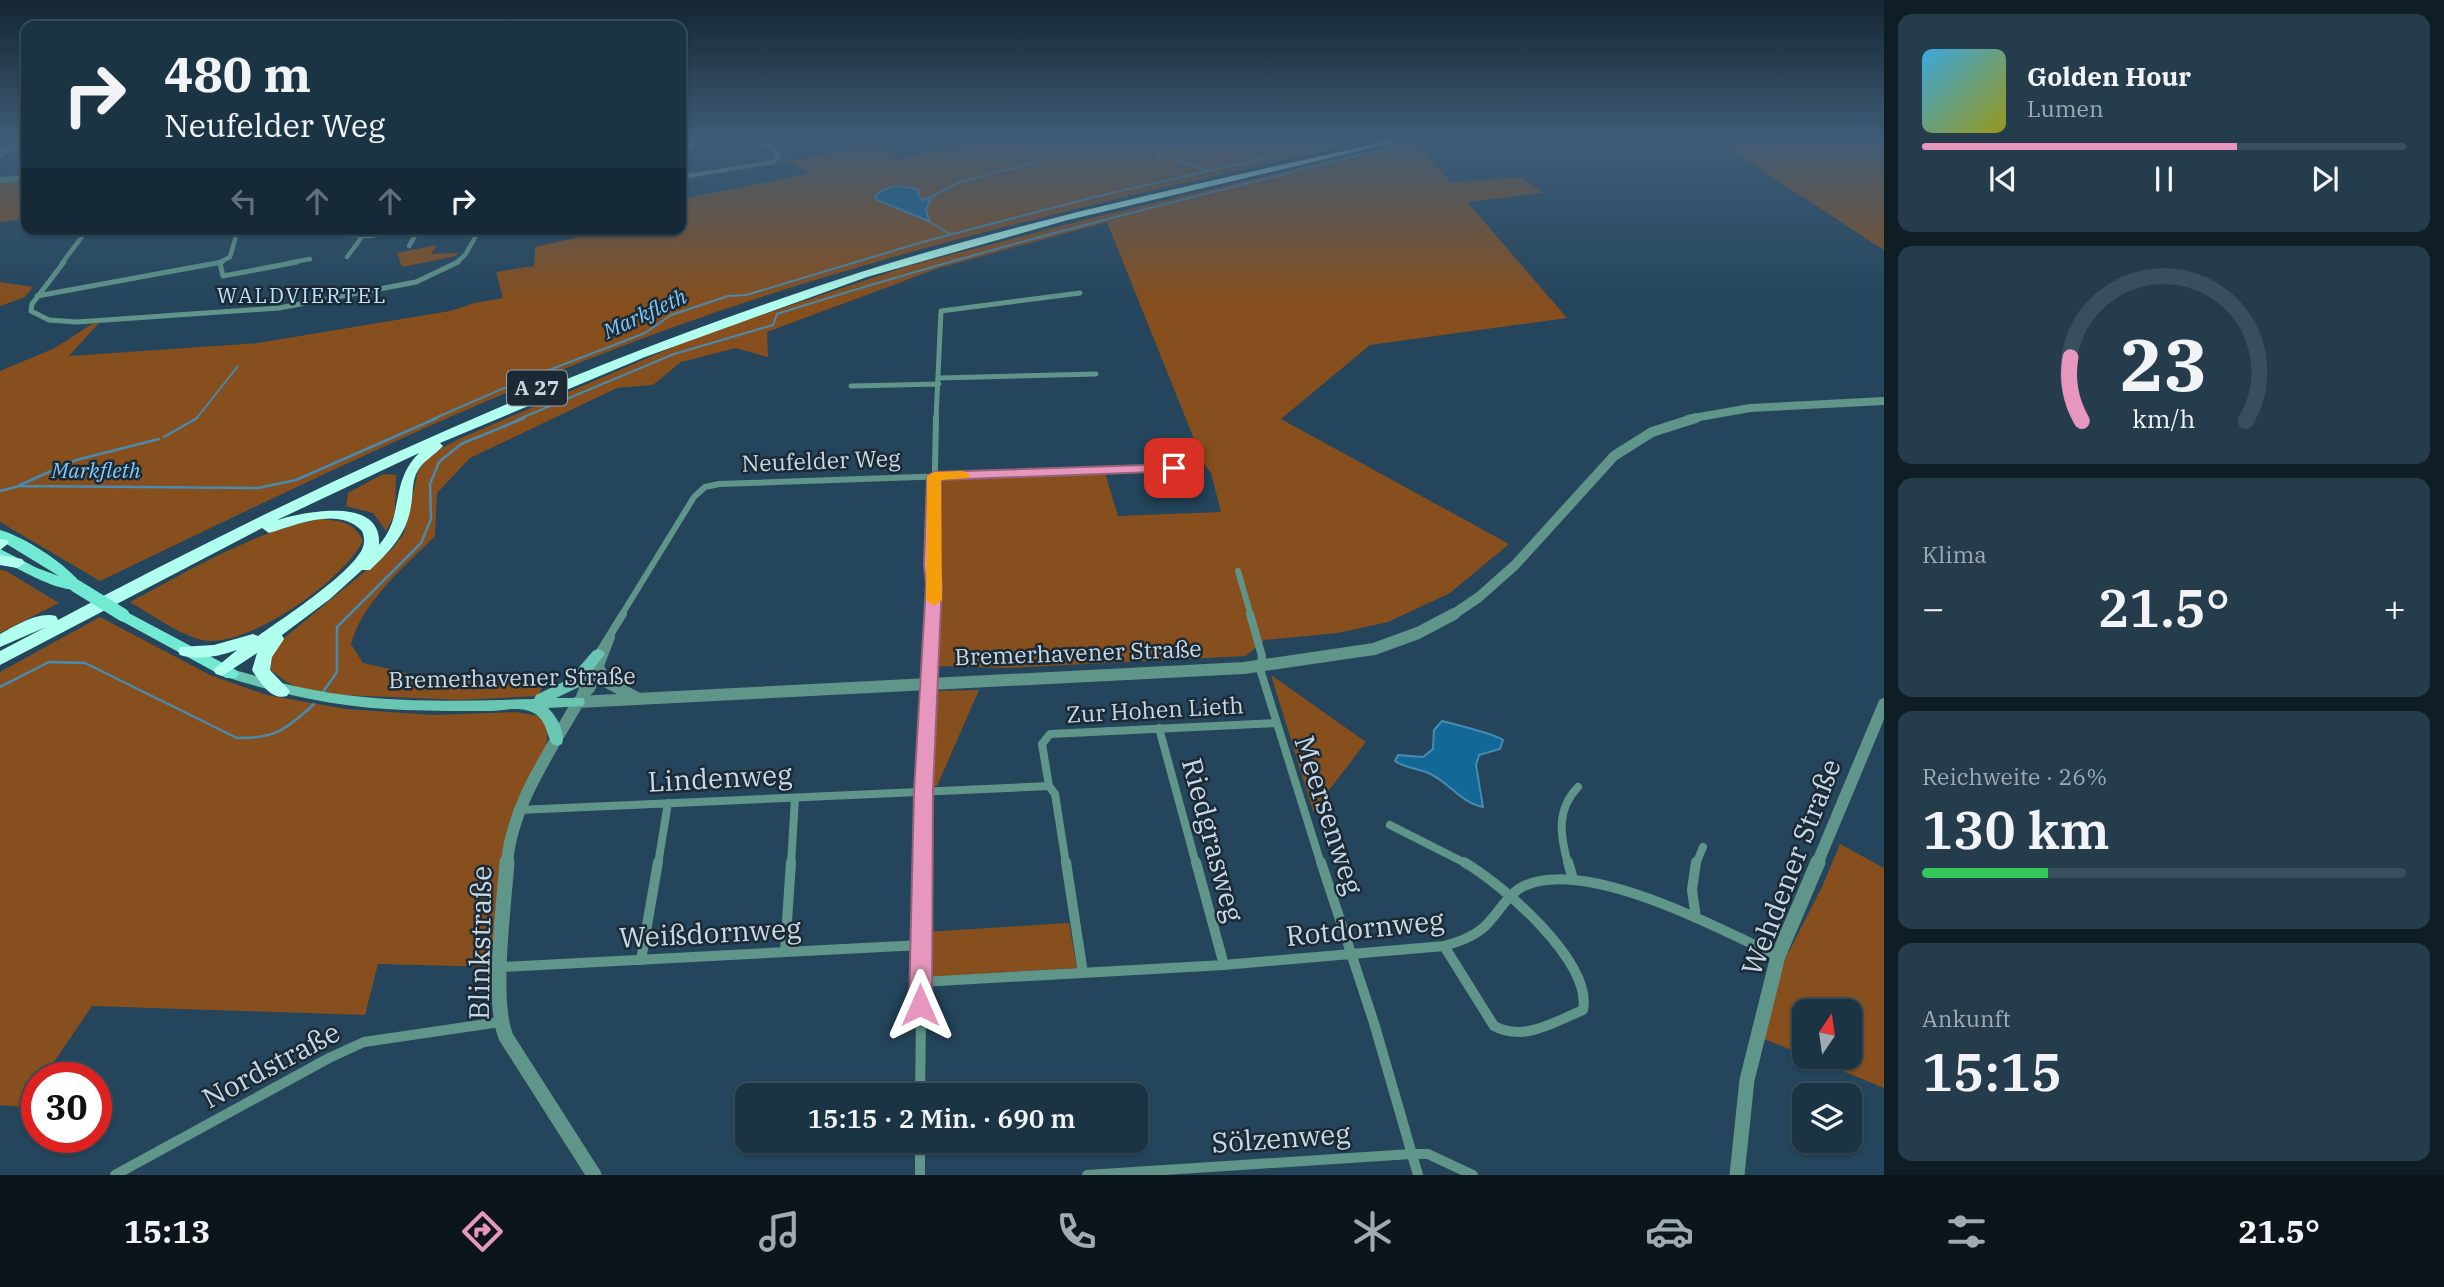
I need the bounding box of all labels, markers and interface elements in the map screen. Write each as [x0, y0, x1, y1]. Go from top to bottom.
text: 480 m [164, 42, 311, 105]
icon: right [49, 49, 140, 140]
text: Golden Hour [2027, 59, 2191, 93]
text: Lumen [2027, 93, 2104, 123]
text: Neufelder Weg [164, 104, 386, 146]
icon: previous [1984, 160, 2022, 198]
icon: pause [2145, 160, 2183, 198]
icon: next [2306, 160, 2344, 198]
icon: left [225, 182, 263, 220]
icon: ahead [298, 182, 336, 220]
icon: ahead [371, 182, 409, 220]
icon: right [444, 182, 482, 220]
district label: WALDVIERTEL [217, 281, 387, 309]
water label: Markfleth [597, 281, 691, 345]
text: 23 [2120, 317, 2208, 412]
road number: A 27 [507, 370, 567, 406]
text: km/h [2132, 402, 2196, 435]
pin [1144, 438, 1204, 498]
street label: Neufelder Weg [741, 442, 902, 478]
icon: arrive [1155, 449, 1193, 487]
water label: Markfleth [50, 456, 141, 484]
text: Klima [1922, 539, 1987, 569]
text: 21.5° [2098, 574, 2230, 641]
text: − [1922, 583, 1945, 632]
text: + [2383, 583, 2406, 632]
street label: Bremerhavener Straße [954, 633, 1202, 671]
street label: Bremerhavener Straße [388, 660, 636, 694]
street label: Zur Hohen Lieth [1065, 689, 1245, 729]
street label: Meersenweg [1286, 731, 1373, 899]
street label: Wehdener Straße [1732, 753, 1849, 980]
street label: Riedgrasweg [1174, 754, 1253, 926]
street label: Lindenweg [647, 755, 793, 800]
text: Reichweite · 26% [1922, 761, 2107, 791]
text: 130 km [1922, 796, 2110, 863]
street label: Blinkstraße [460, 866, 499, 1020]
street label: Rotdornweg [1284, 901, 1446, 954]
street label: Weißdornweg [618, 909, 802, 956]
position arrow [883, 968, 957, 1042]
north arrow [1792, 999, 1862, 1069]
map controls [1792, 999, 1862, 1153]
text: Ankunft [1922, 1003, 2011, 1033]
street label: Nordstraße [195, 1013, 346, 1116]
text: 15:15 [1922, 1038, 2062, 1105]
speed limit sign: 30 [21, 1062, 112, 1153]
button: layers [1792, 1083, 1862, 1153]
text: 15:15 · 2 Min. · 690 m [808, 1101, 1075, 1135]
street label: Sölzenweg [1210, 1114, 1352, 1161]
icon: directions [458, 1207, 507, 1256]
icon: music [755, 1207, 804, 1256]
icon: phone [1052, 1207, 1101, 1256]
icon: climate [1348, 1207, 1397, 1256]
icon: car [1645, 1207, 1694, 1256]
icon: filters [1942, 1207, 1991, 1256]
text: 15:13 [124, 1210, 210, 1252]
text: 21.5° [2238, 1210, 2320, 1252]

